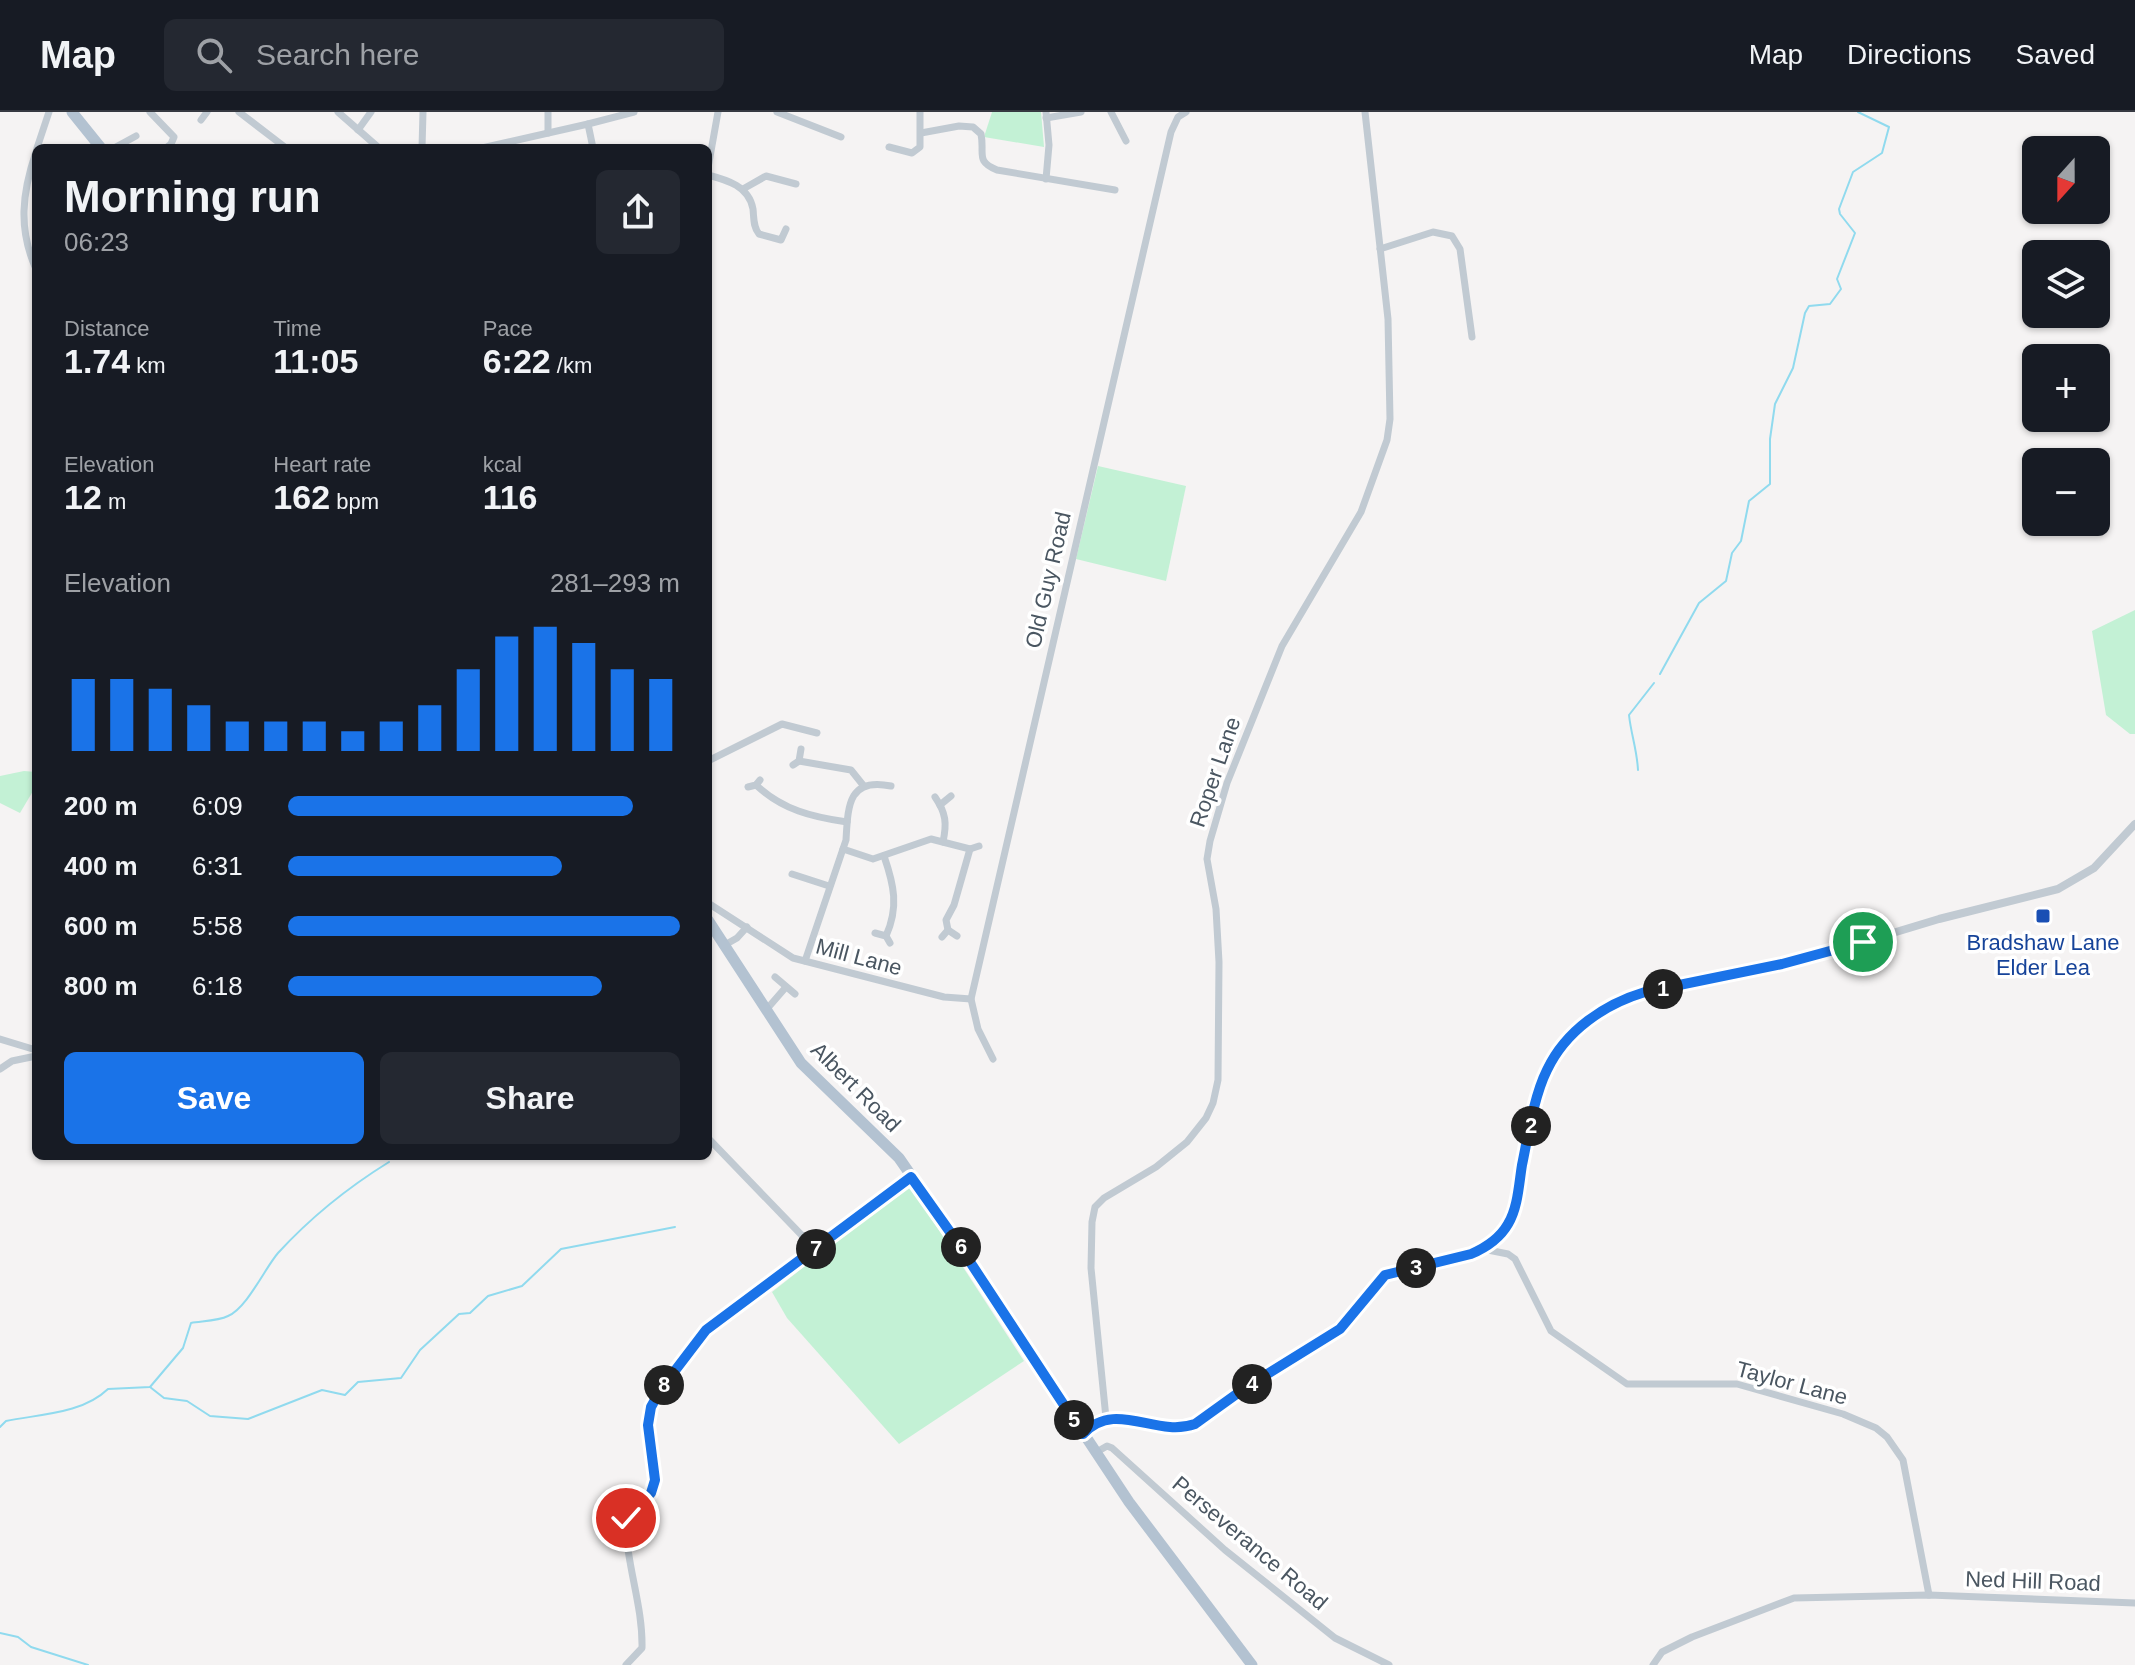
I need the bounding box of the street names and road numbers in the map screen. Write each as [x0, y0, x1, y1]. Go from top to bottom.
street label: Old Guy Road [1020, 509, 1076, 651]
street label: Roper Lane [1184, 714, 1246, 830]
street label: Mill Lane [813, 934, 905, 980]
street label: Albert Road [806, 1037, 906, 1137]
street label: Taylor Lane [1734, 1356, 1850, 1410]
street label: Perseverance Road [1167, 1471, 1333, 1615]
street label: Ned Hill Road [1965, 1566, 2101, 1596]

